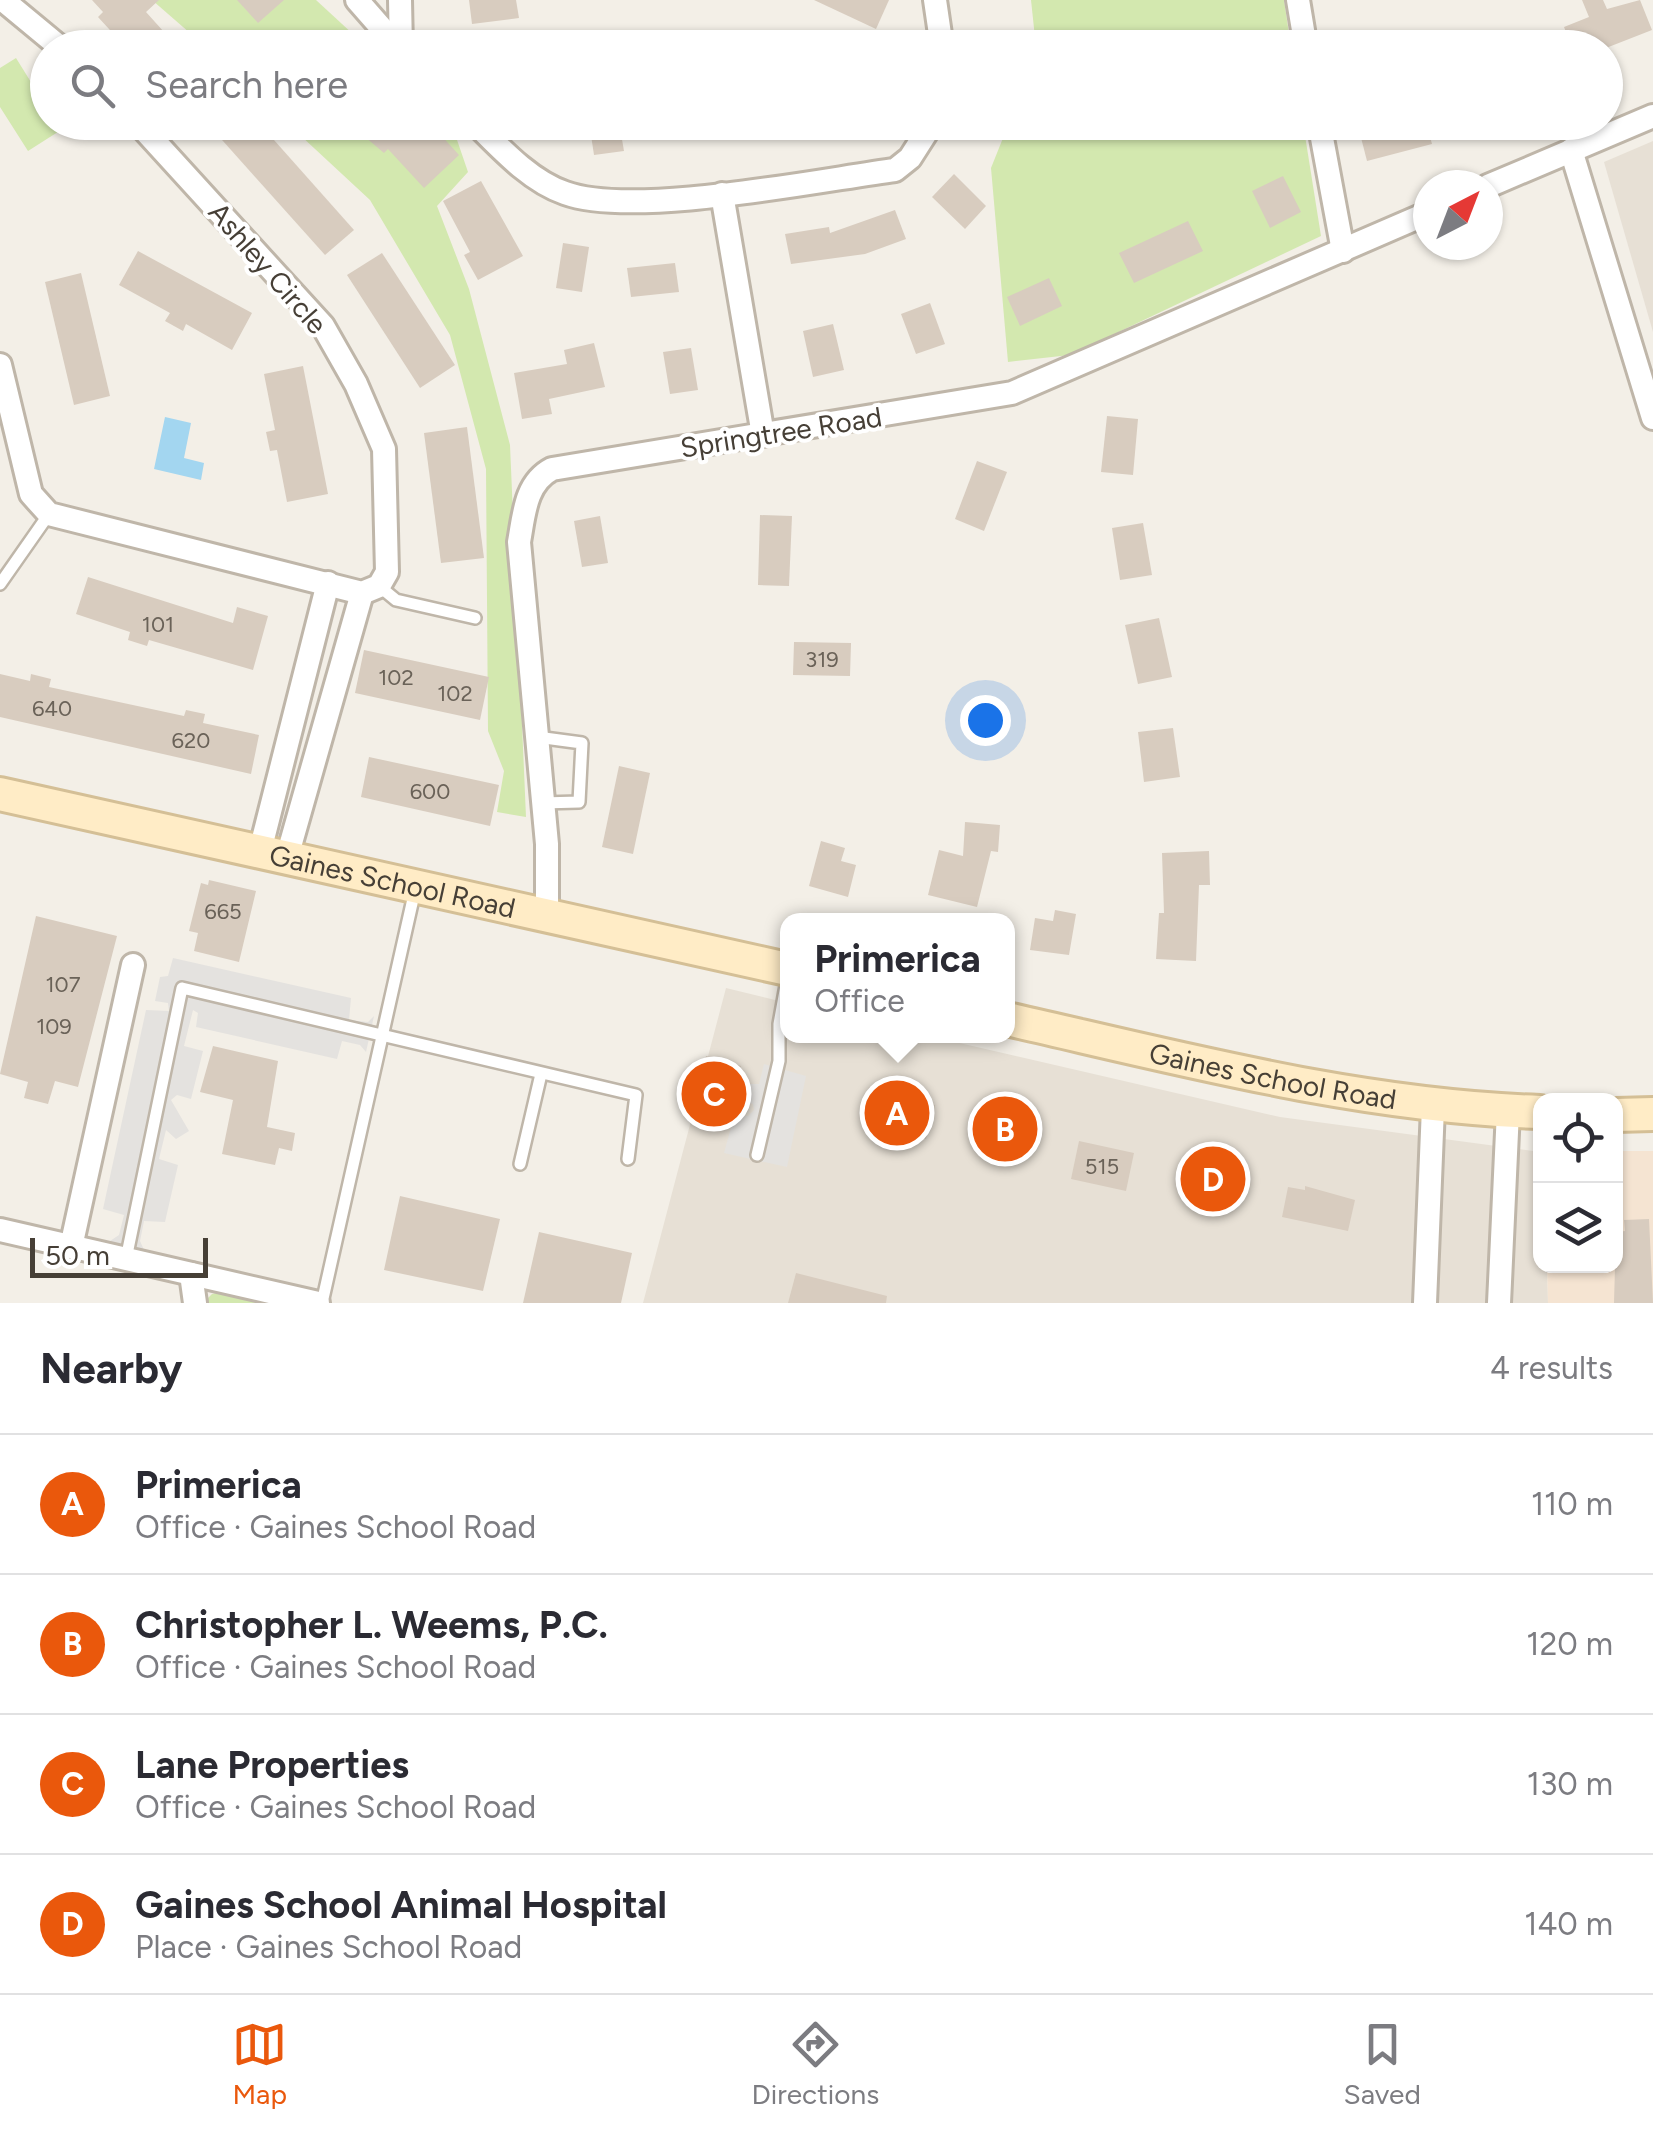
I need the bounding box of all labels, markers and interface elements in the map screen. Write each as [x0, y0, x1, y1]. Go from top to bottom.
search box [30, 30, 1623, 140]
icon: search [65, 58, 120, 113]
text: Search here [145, 62, 348, 108]
north arrow [1413, 170, 1503, 260]
street label: Ashley Circle [202, 195, 334, 341]
street label: Springtree Road [678, 399, 884, 465]
house number: 101 [142, 611, 174, 638]
house number: 319 [805, 646, 839, 673]
house number: 102 [378, 664, 414, 691]
house number: 102 [437, 680, 473, 707]
house number: 640 [32, 695, 72, 722]
your location [960, 695, 1011, 746]
house number: 620 [172, 727, 210, 754]
house number: 600 [410, 778, 450, 805]
street label: Gaines School Road [266, 837, 519, 925]
house number: 665 [204, 898, 242, 925]
popup [780, 913, 1015, 1043]
text: Primerica [814, 936, 981, 982]
house number: 107 [45, 971, 81, 998]
text: Office [814, 982, 905, 1020]
house number: 109 [36, 1013, 72, 1040]
street label: Gaines School Road [1146, 1035, 1399, 1116]
pin: C [682, 1056, 746, 1132]
pin: A [864, 1076, 930, 1150]
pin: B [972, 1092, 1038, 1166]
map controls [1533, 1093, 1623, 1273]
button: locate [1533, 1093, 1623, 1183]
pin: D [1180, 1142, 1246, 1216]
house number: 515 [1085, 1153, 1119, 1180]
button: layers [1533, 1183, 1623, 1273]
scale bar [30, 1233, 208, 1278]
text: 50 m [45, 1238, 110, 1272]
text: Nearby [40, 1343, 182, 1394]
text: 4 results [1490, 1349, 1613, 1387]
text: Primerica [135, 1462, 302, 1508]
text: A [61, 1485, 84, 1523]
text: 110 m [1531, 1485, 1613, 1523]
text: Office · Gaines School Road [135, 1508, 536, 1546]
text: Christopher L. Weems, P.C. [135, 1602, 608, 1648]
text: B [63, 1625, 82, 1663]
text: 120 m [1526, 1625, 1613, 1663]
text: Office · Gaines School Road [135, 1648, 536, 1686]
text: Lane Properties [135, 1742, 409, 1788]
text: C [61, 1765, 84, 1803]
text: 130 m [1527, 1765, 1613, 1803]
text: Office · Gaines School Road [135, 1788, 536, 1826]
text: Gaines School Animal Hospital [135, 1882, 667, 1928]
text: D [61, 1905, 84, 1943]
text: 140 m [1524, 1905, 1613, 1943]
text: Place · Gaines School Road [135, 1928, 522, 1966]
tab: Map [232, 2017, 287, 2111]
tab: Directions [752, 2017, 879, 2111]
tab: Saved [1344, 2017, 1421, 2111]

